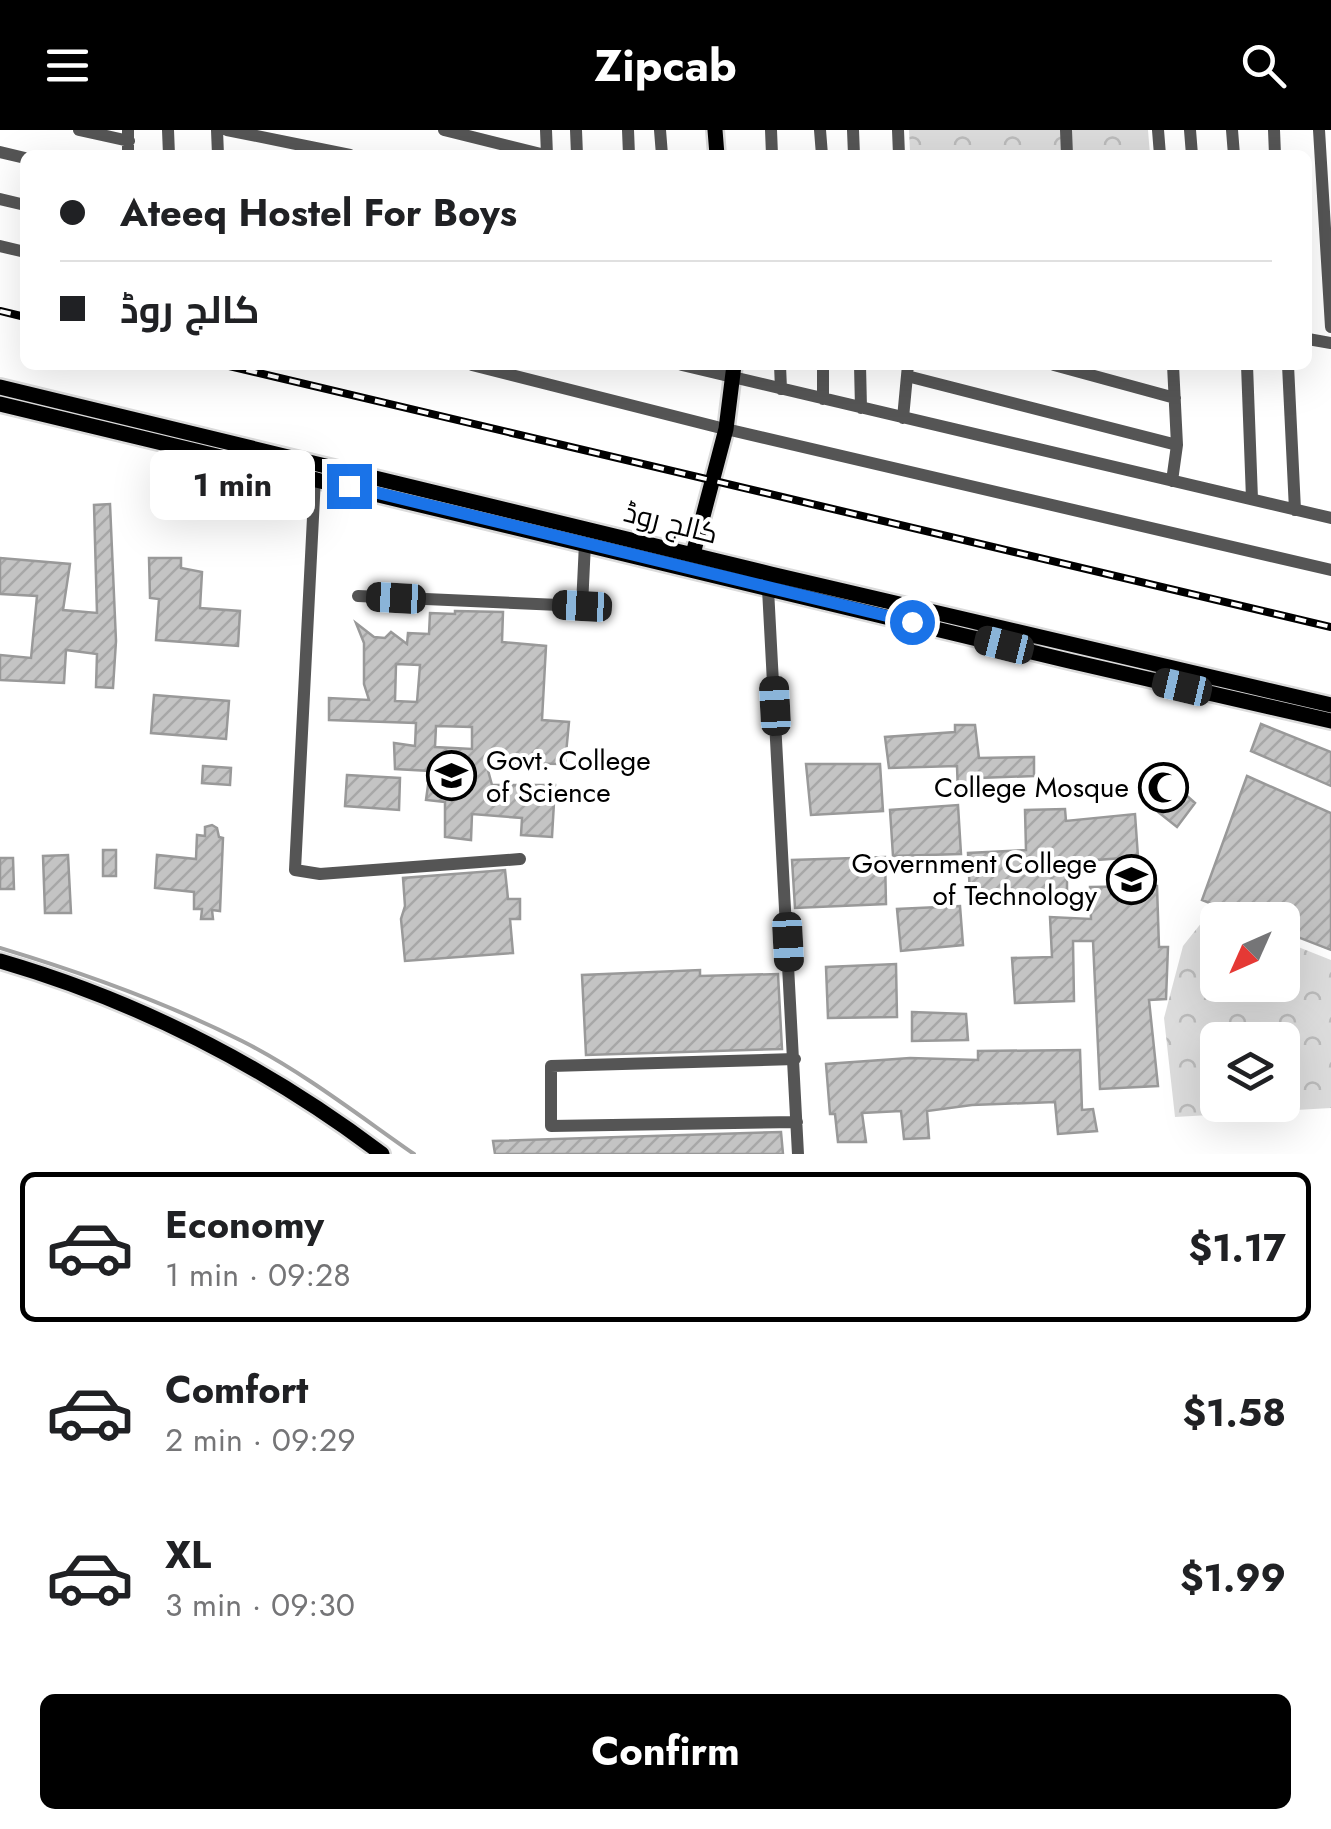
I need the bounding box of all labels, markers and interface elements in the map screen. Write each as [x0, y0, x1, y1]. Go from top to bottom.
text: Zipcab [594, 33, 737, 98]
icon: menu [40, 38, 95, 93]
icon: search [1236, 38, 1291, 93]
text: Ateeq Hostel For Boys [120, 185, 517, 240]
text: کالج روڈ [120, 282, 260, 337]
callout: 1 min [149, 451, 314, 521]
text: 1 min [193, 462, 272, 508]
route end [327, 464, 372, 509]
street label: کالج روڈ [620, 492, 722, 554]
car [365, 581, 427, 615]
car [551, 589, 613, 623]
route start [890, 600, 935, 645]
car [971, 623, 1037, 667]
car [1149, 666, 1215, 708]
car [758, 675, 792, 737]
place label: Govt. College of Science [486, 740, 651, 813]
school or university icon: Govt. College of Science [425, 750, 477, 802]
mosque icon: College Mosque [1138, 761, 1190, 813]
place label: College Mosque [934, 767, 1129, 808]
place label: Government College of Technology [852, 843, 1098, 916]
school or university icon: Government College of Technology [1106, 853, 1158, 905]
north arrow [1200, 902, 1300, 1002]
map controls [1200, 902, 1300, 1122]
car [771, 911, 805, 973]
button: layers [1200, 1022, 1300, 1122]
text: Economy [165, 1197, 324, 1252]
icon: car [45, 1202, 135, 1292]
text: $1.17 [1189, 1220, 1286, 1275]
text: 1 min · 09:28 [165, 1252, 351, 1298]
text: Comfort [165, 1362, 308, 1417]
icon: car [45, 1367, 135, 1457]
text: $1.58 [1182, 1385, 1286, 1440]
text: 2 min · 09:29 [165, 1417, 356, 1463]
text: XL [165, 1527, 211, 1582]
icon: car [45, 1532, 135, 1622]
text: $1.99 [1180, 1550, 1286, 1605]
text: 3 min · 09:30 [165, 1582, 355, 1628]
button: Confirm [40, 1694, 1291, 1809]

